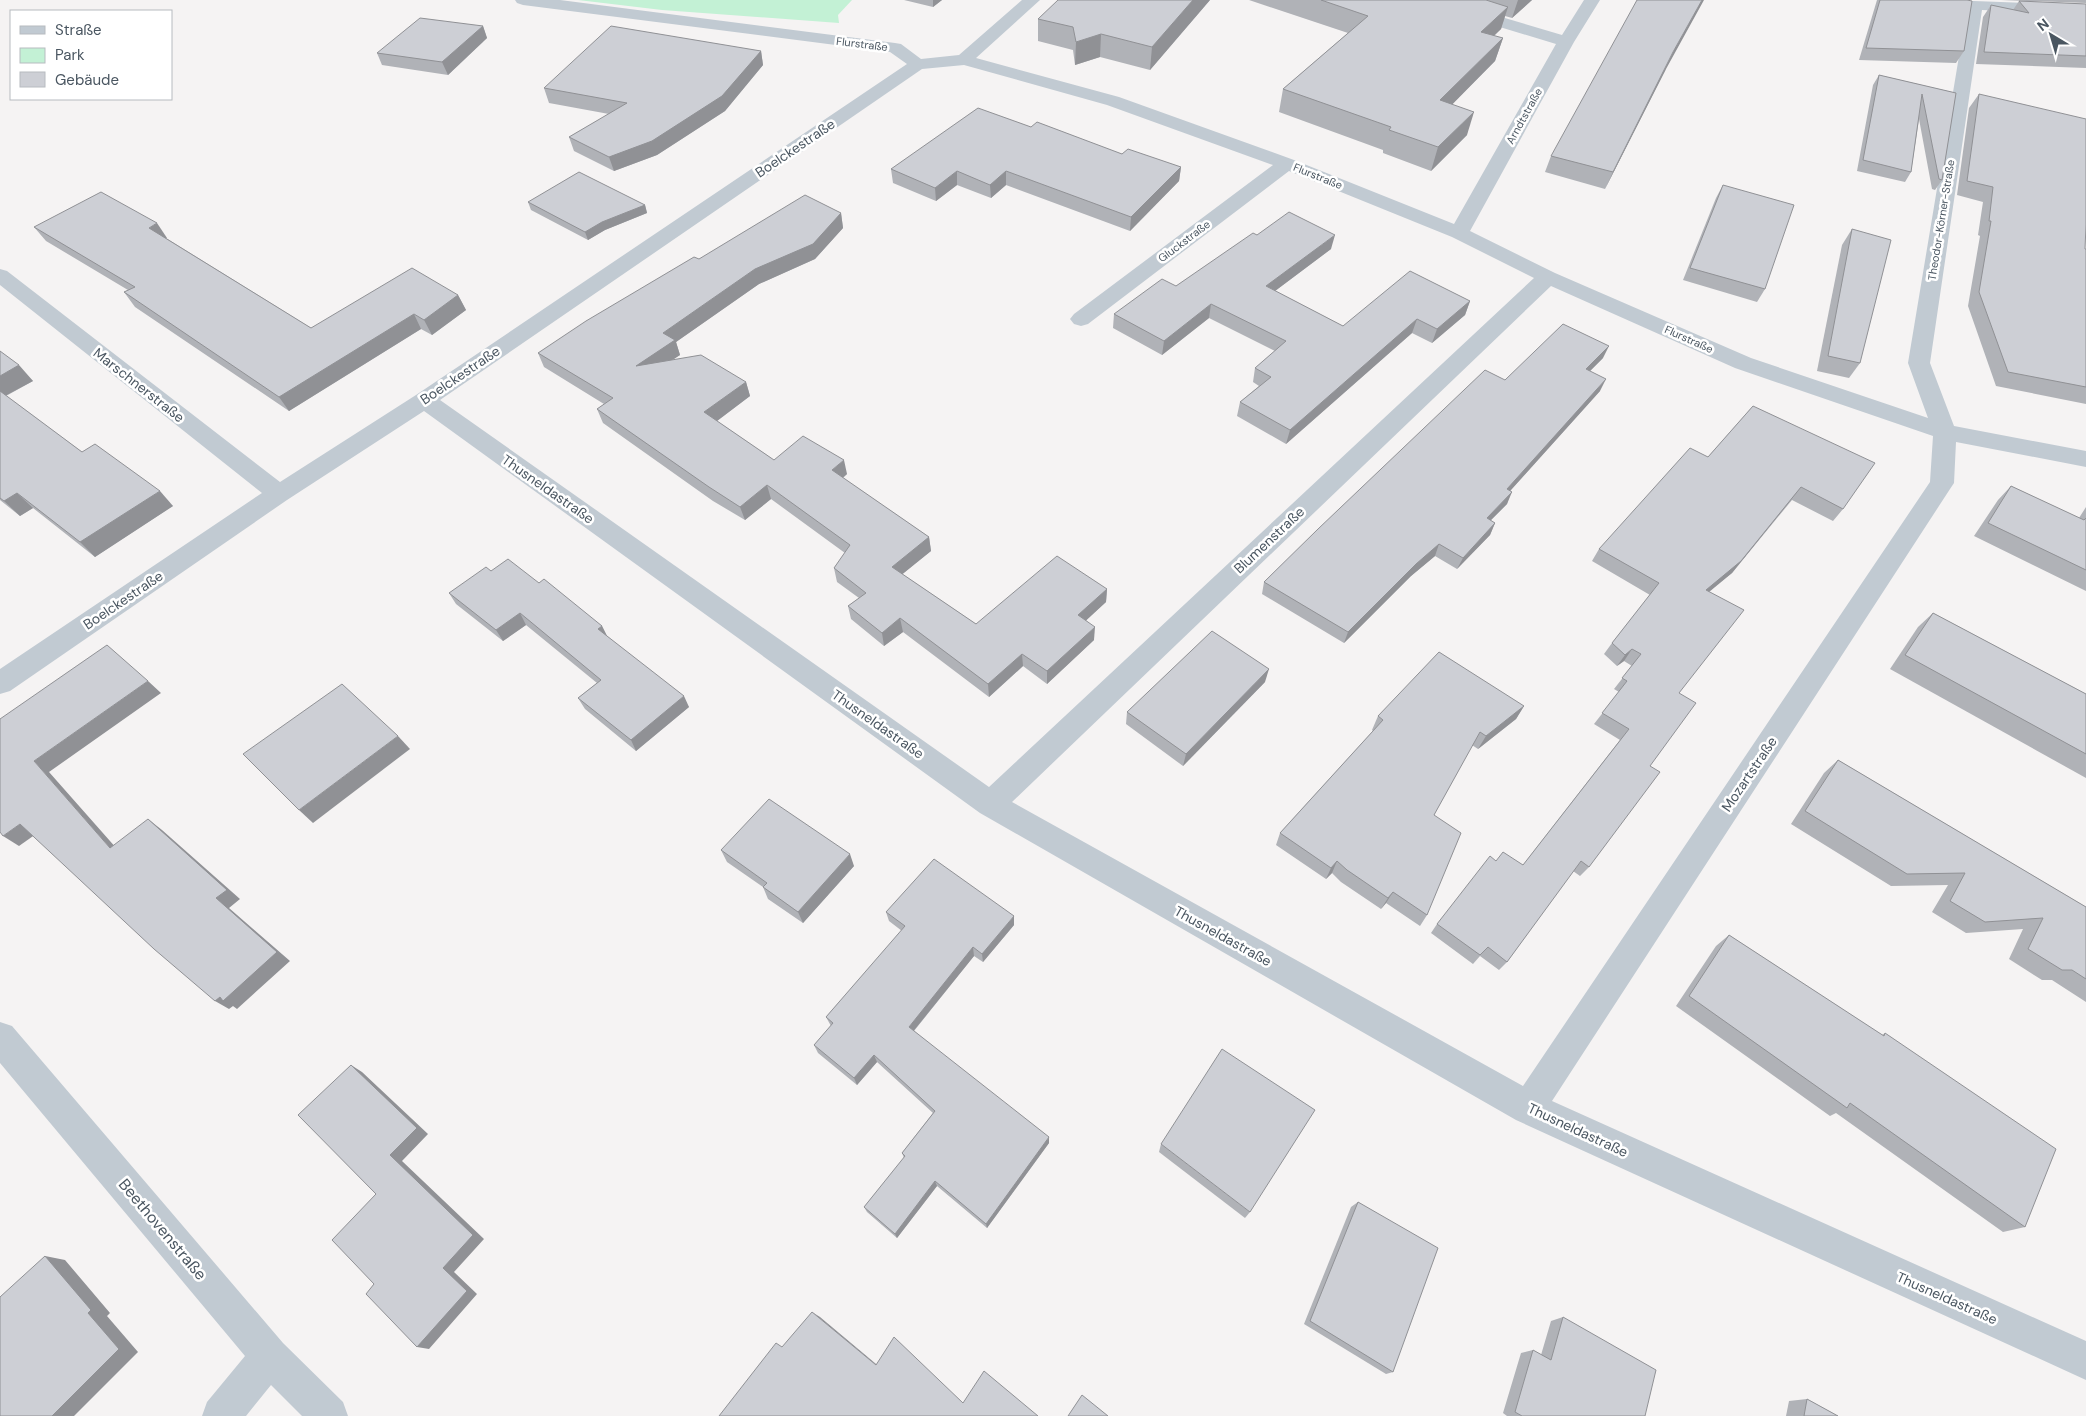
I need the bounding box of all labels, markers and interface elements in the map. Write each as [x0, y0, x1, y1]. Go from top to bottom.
legend [10, 10, 172, 100]
north arrow [2026, 10, 2076, 60]
text: N [2033, 15, 2053, 35]
text: Straße [55, 20, 102, 40]
street label: Flurstraße [835, 34, 889, 54]
text: Park [55, 45, 85, 65]
text: Gebäude [55, 70, 119, 90]
street label: Arndtstraße [1503, 86, 1545, 146]
street label: Boelckestraße [752, 115, 838, 181]
street label: Theodor-Körner-Straße [1925, 159, 1957, 281]
street label: Flurstraße [1291, 160, 1345, 192]
street label: Gluckstraße [1155, 217, 1213, 265]
street label: Flurstraße [1663, 322, 1715, 356]
street label: Boelckestraße [417, 342, 503, 408]
street label: Marschnerstraße [90, 344, 188, 426]
street label: Thusneldastraße [498, 451, 598, 528]
street label: Blumenstraße [1230, 503, 1308, 577]
street label: Boelckestraße [80, 567, 166, 633]
street label: Thusneldastraße [828, 686, 928, 763]
street label: Mozartstraße [1717, 733, 1781, 815]
street label: Thusneldastraße [1171, 902, 1275, 970]
street label: Thusneldastraße [1525, 1099, 1631, 1161]
street label: Beethovenstraße [114, 1174, 211, 1284]
street label: Thusneldastraße [1894, 1268, 2000, 1328]

